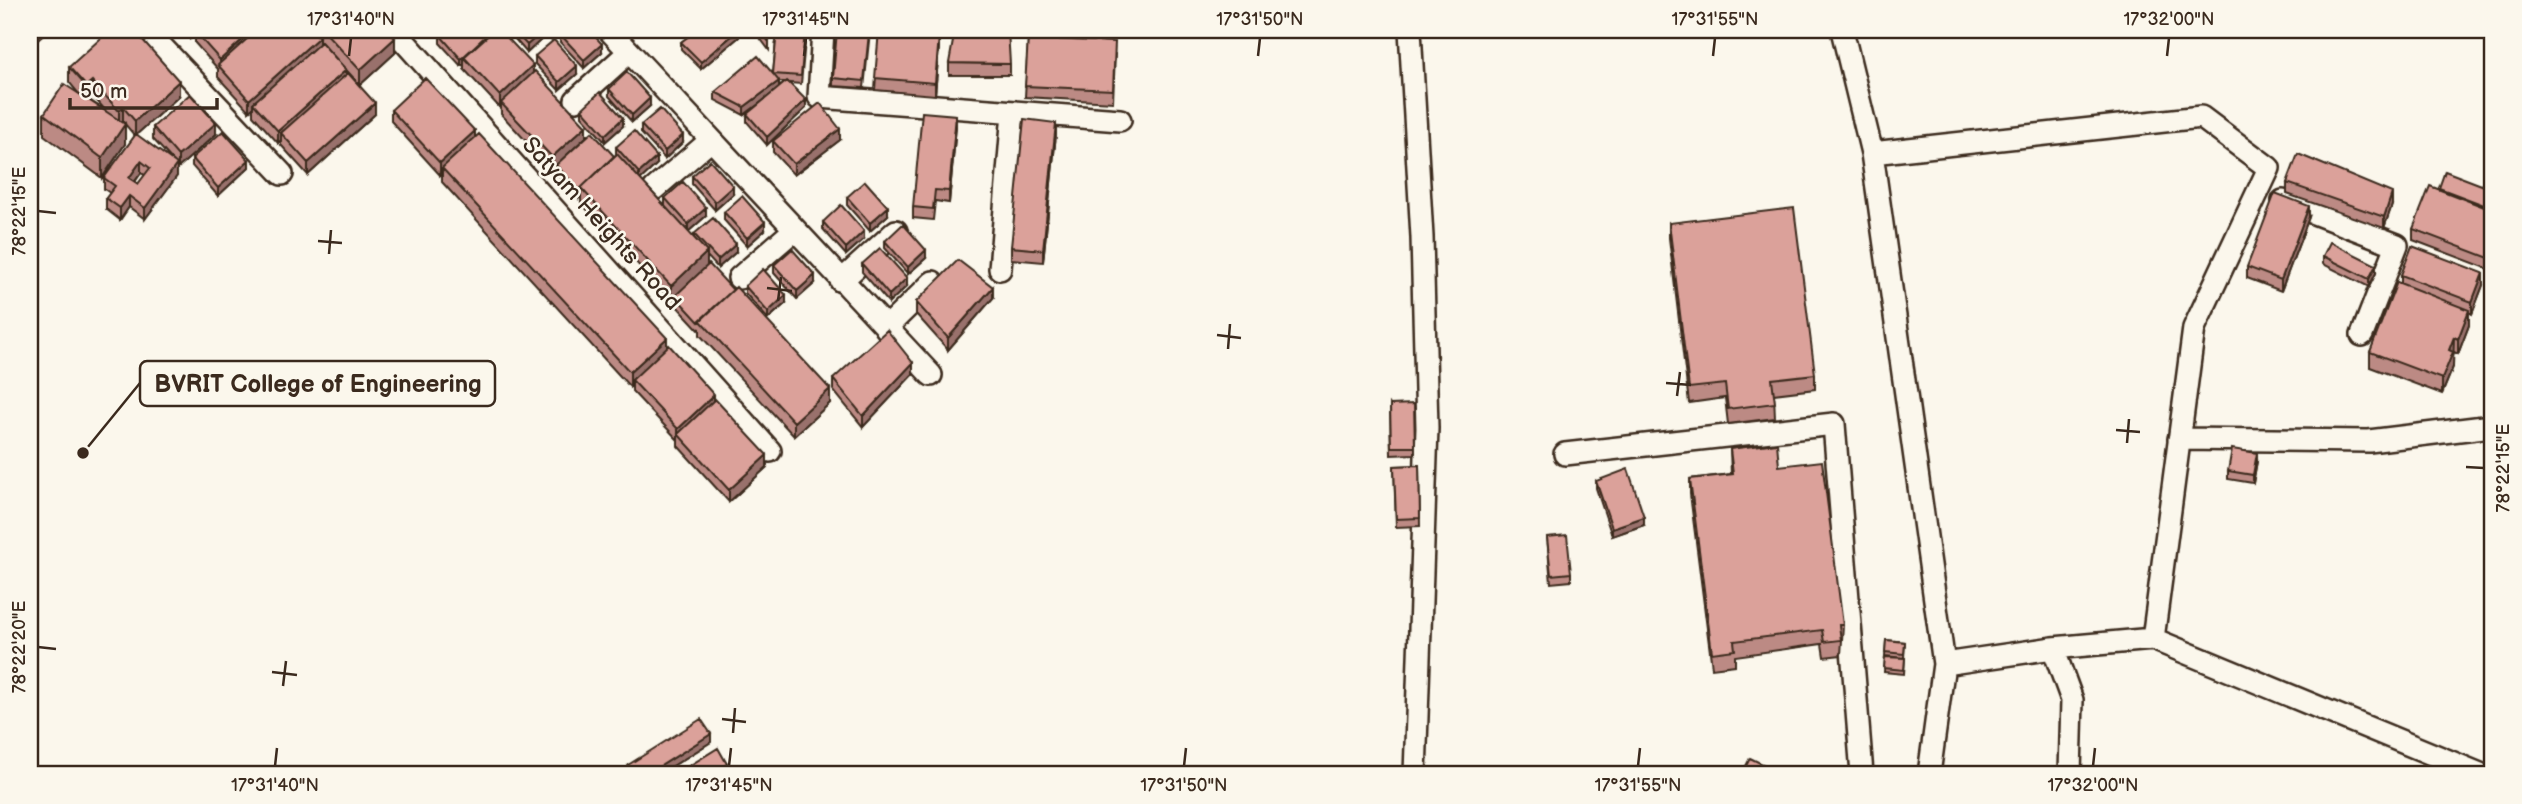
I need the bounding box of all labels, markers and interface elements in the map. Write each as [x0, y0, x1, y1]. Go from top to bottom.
text: 17°31'40"N [307, 9, 395, 30]
text: 17°31'45"N [762, 9, 850, 30]
text: 17°31'50"N [1216, 9, 1304, 30]
text: 17°31'55"N [1671, 9, 1759, 30]
text: 17°32'00"N [2123, 9, 2215, 30]
scale bar [70, 66, 217, 110]
text: 50 m [80, 79, 127, 104]
street label: Satyam Heights Road [516, 131, 687, 316]
text: 78°22'15"E [9, 166, 30, 255]
callout: BVRIT College of Engineering [140, 361, 495, 406]
text: BVRIT College of Engineering [154, 370, 482, 399]
text: 78°22'15"E [2493, 423, 2514, 512]
text: 78°22'20"E [9, 601, 30, 693]
text: 17°31'40"N [231, 775, 319, 796]
text: 17°31'45"N [685, 775, 773, 796]
text: 17°31'50"N [1140, 775, 1228, 796]
text: 17°31'55"N [1594, 775, 1682, 796]
text: 17°32'00"N [2047, 775, 2139, 796]

